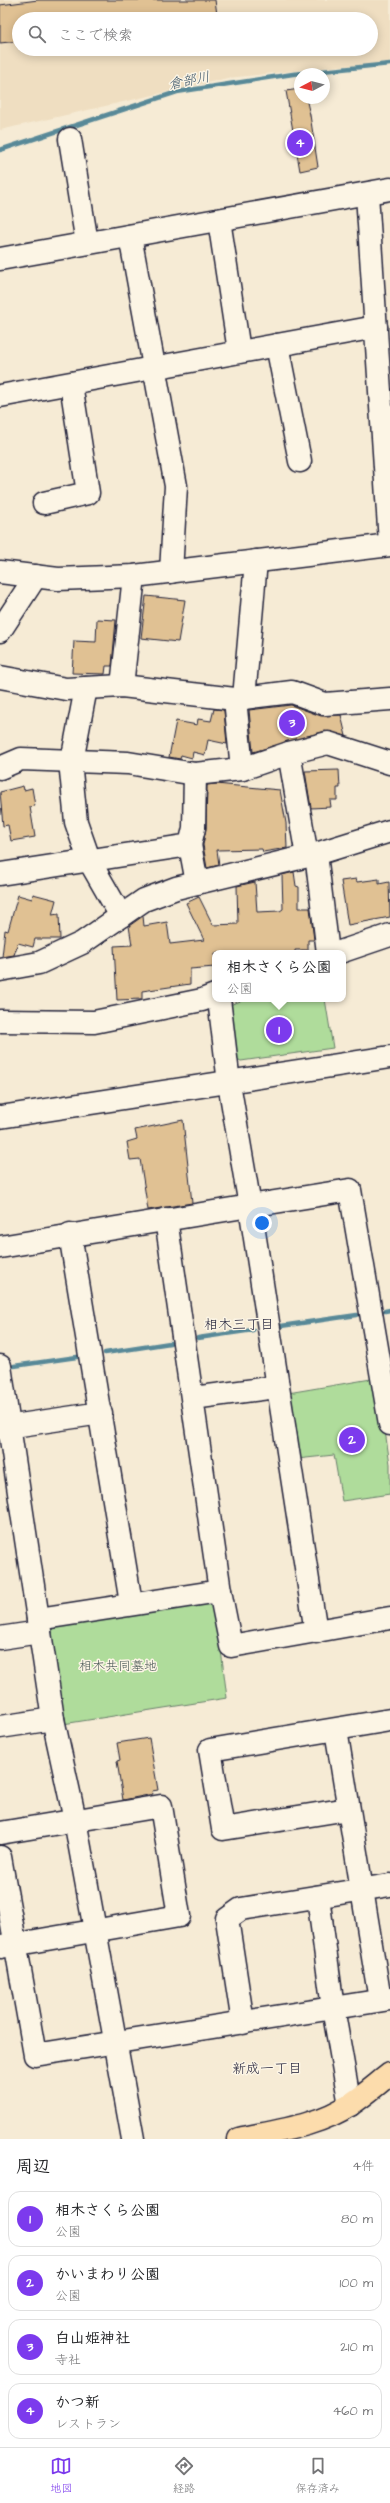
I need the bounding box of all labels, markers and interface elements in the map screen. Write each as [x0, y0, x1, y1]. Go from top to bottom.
search box [12, 12, 378, 56]
icon: search [26, 23, 48, 45]
text: ここで検索 [58, 25, 133, 46]
water label: 倉部川 [167, 67, 212, 95]
north arrow [294, 68, 330, 104]
pin: 4 [287, 128, 313, 158]
pin: 3 [279, 708, 305, 738]
popup [212, 950, 346, 1002]
text: 相木さくら公園 [226, 957, 332, 978]
text: 公園 [226, 980, 253, 998]
pin: 1 [266, 1015, 292, 1045]
your location [252, 1213, 272, 1233]
district label: 相木三丁目 [204, 1315, 274, 1335]
pin: 2 [339, 1425, 365, 1455]
park label: 相木共同墓地 [79, 1657, 157, 1675]
district label: 新成一丁目 [232, 2059, 302, 2079]
text: 周辺 [16, 2155, 50, 2179]
text: 4件 [352, 2157, 374, 2175]
text: 相木さくら公園 [55, 2200, 160, 2221]
text: 1 [29, 2210, 31, 2228]
text: 80 m [341, 2210, 373, 2228]
text: 公園 [55, 2223, 81, 2241]
text: かいまわり公園 [55, 2264, 160, 2285]
text: 2 [26, 2274, 34, 2292]
text: 100 m [340, 2274, 373, 2292]
text: 公園 [55, 2287, 81, 2305]
text: 白山姫神社 [55, 2328, 130, 2349]
text: 3 [27, 2338, 33, 2356]
text: 210 m [340, 2338, 373, 2356]
text: 寺社 [55, 2351, 81, 2369]
text: かつ新 [55, 2392, 100, 2413]
text: 4 [26, 2402, 34, 2420]
text: 460 m [332, 2402, 373, 2420]
text: レストラン [55, 2415, 121, 2433]
tab: 地図 [50, 2455, 72, 2496]
tab: 経路 [173, 2455, 195, 2496]
tab: 保存済み [296, 2455, 340, 2496]

